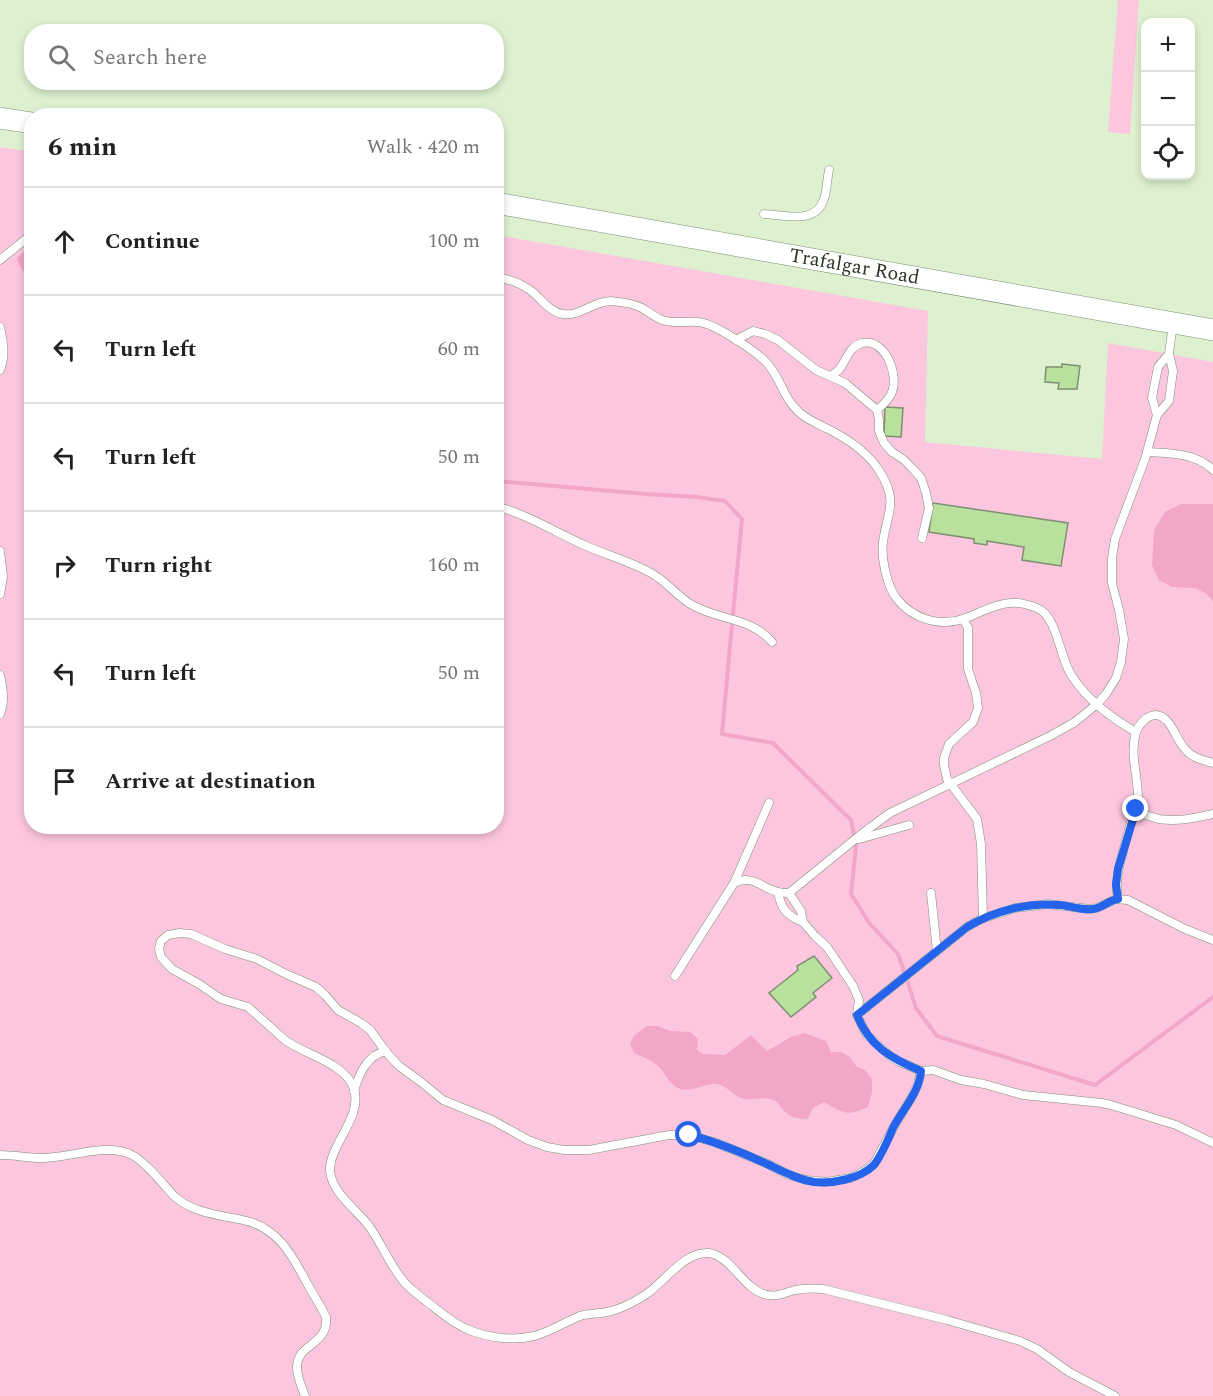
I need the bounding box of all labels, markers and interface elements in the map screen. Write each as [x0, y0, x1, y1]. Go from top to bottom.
map controls [1141, 18, 1195, 180]
button: + [1141, 18, 1195, 72]
search box [24, 24, 504, 90]
icon: search [45, 41, 78, 74]
text: Search here [93, 41, 207, 74]
button: − [1141, 72, 1195, 126]
button: locate [1141, 126, 1195, 180]
text: 6 min [48, 127, 117, 167]
text: Walk · 420 m [367, 132, 480, 162]
icon: ahead [48, 225, 81, 258]
text: Continue [105, 225, 200, 258]
text: 100 m [428, 226, 480, 256]
street label: Trafalgar Road [787, 240, 922, 293]
icon: left [48, 333, 81, 366]
text: Turn left [105, 333, 197, 366]
text: 60 m [438, 334, 480, 364]
icon: left [48, 441, 81, 474]
text: Turn left [105, 441, 197, 474]
text: 50 m [438, 442, 480, 472]
icon: right [48, 549, 81, 582]
text: Turn right [105, 549, 212, 582]
text: 160 m [428, 550, 480, 580]
icon: left [48, 657, 81, 690]
text: Turn left [105, 657, 197, 690]
text: 50 m [438, 658, 480, 688]
icon: arrive [48, 765, 81, 798]
text: Arrive at destination [105, 765, 316, 798]
route end [1122, 795, 1148, 821]
route start [675, 1121, 701, 1147]

